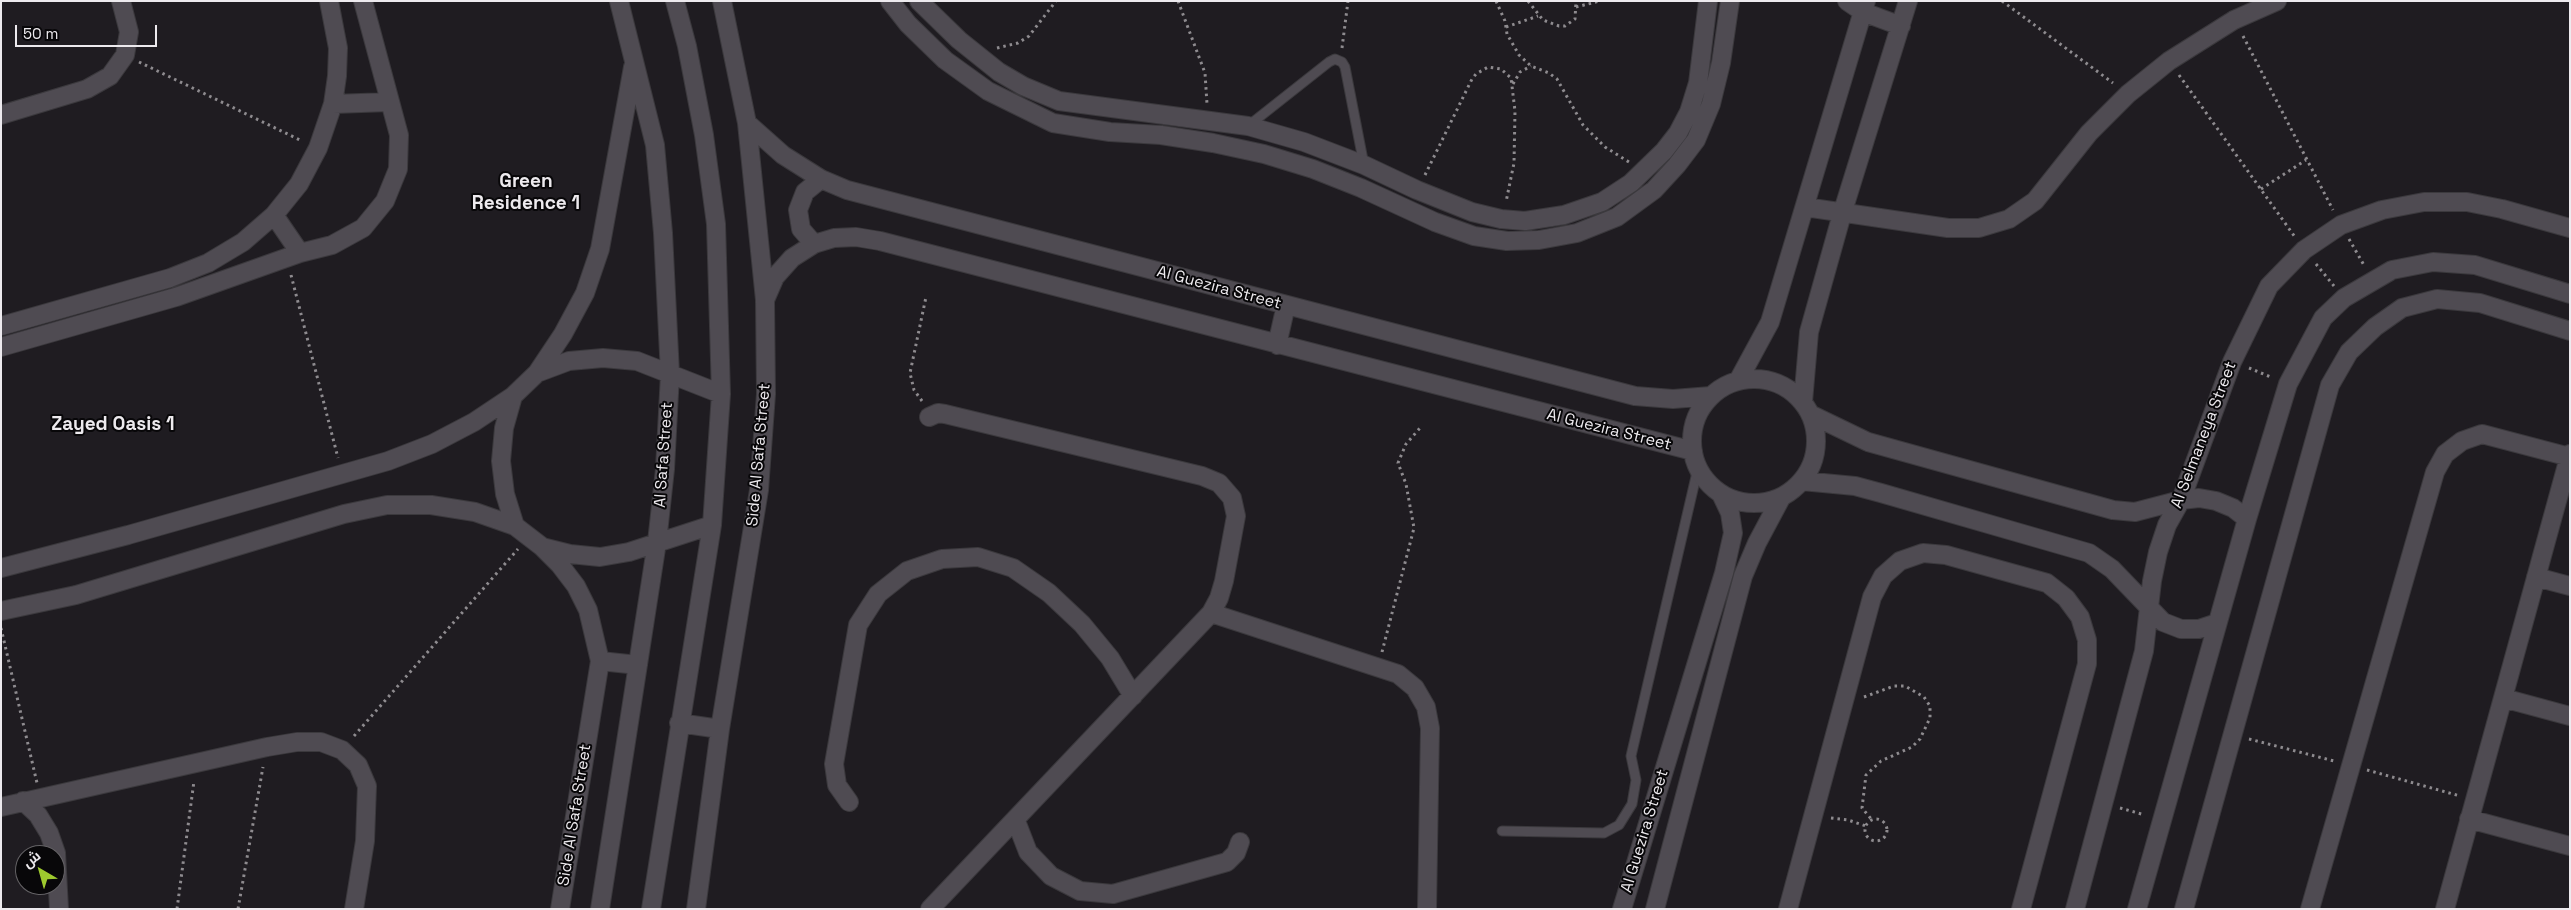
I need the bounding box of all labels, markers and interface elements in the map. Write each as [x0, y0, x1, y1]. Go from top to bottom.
scale bar [18, 15, 160, 47]
text: 50 m [23, 24, 58, 43]
district label: Green Residence 1 [472, 171, 580, 215]
street label: Al Guezira Street [1155, 262, 1283, 314]
street label: Al Selmaneya Street [2167, 359, 2241, 511]
street label: Side Al Safa Street [743, 383, 775, 527]
street label: Al Safa Street [651, 402, 677, 508]
street label: Al Guezira Street [1545, 405, 1673, 455]
district label: Zayed Oasis 1 [51, 414, 175, 436]
street label: Side Al Safa Street [554, 743, 596, 887]
street label: Al Guezira Street [1617, 767, 1673, 895]
north arrow [15, 845, 65, 895]
text: ش [19, 846, 44, 872]

